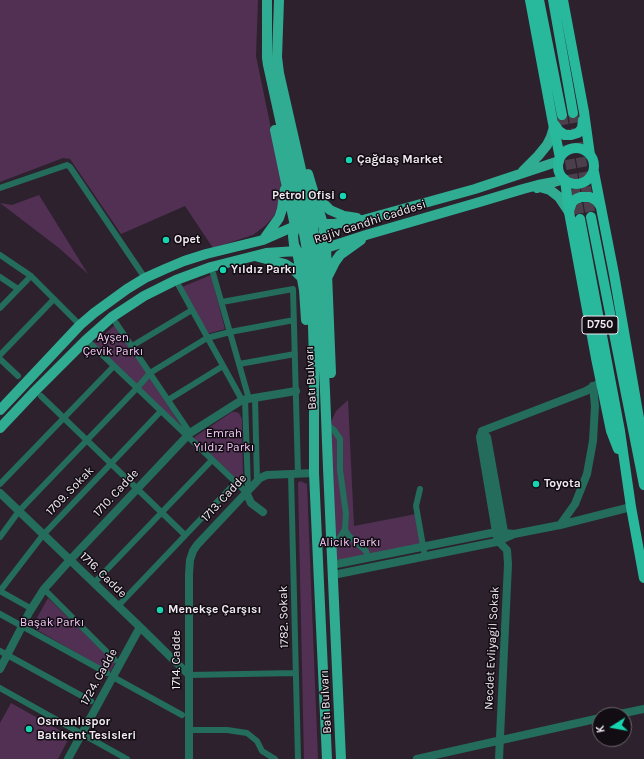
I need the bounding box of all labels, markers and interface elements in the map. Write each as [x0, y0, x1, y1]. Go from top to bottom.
place label: Çağdaş Market [357, 153, 443, 167]
marker: Çağdaş Market [344, 155, 354, 165]
place label: Petrol Ofisi [272, 189, 335, 203]
marker: Petrol Ofisi [338, 191, 348, 201]
street label: Rajiv Gandhi Caddesi [312, 197, 428, 247]
place label: Opet [174, 233, 201, 247]
marker: Opet [161, 235, 171, 245]
place label: Yıldız Parkı [231, 263, 296, 277]
marker: Yıldız Parkı [218, 265, 228, 275]
road number: D750 [582, 316, 618, 334]
park label: Ayşen Çevik Parkı [83, 331, 143, 359]
street label: Batı Bulvarı [302, 346, 320, 410]
park label: Emrah Yıldız Parkı [194, 427, 254, 455]
street label: 1709. Sokak [43, 463, 97, 519]
street label: 1710. Cadde [90, 466, 142, 520]
street label: 1713. Cadde [198, 471, 250, 525]
place label: Toyota [544, 477, 581, 491]
marker: Toyota [531, 479, 541, 489]
park label: Alicik Parkı [319, 536, 381, 550]
street label: 1716. Cadde [77, 549, 129, 601]
street label: 1782. Sokak [276, 585, 292, 649]
street label: Necdet Evliyagil Sokak [482, 586, 502, 710]
place label: Menekşe Çarşısı [168, 603, 261, 617]
marker: Menekşe Çarşısı [155, 605, 165, 615]
park label: Başak Parkı [20, 616, 84, 630]
street label: 1714. Cadde [170, 630, 184, 690]
street label: 1724. Cadde [78, 646, 120, 708]
street label: Batı Bulvarı [317, 670, 335, 734]
north arrow [592, 707, 632, 747]
place label: Osmanlıspor Batıkent Tesisleri [37, 715, 136, 743]
marker: Osmanlıspor Batıkent Tesisleri [24, 724, 34, 734]
text: K [594, 724, 608, 734]

